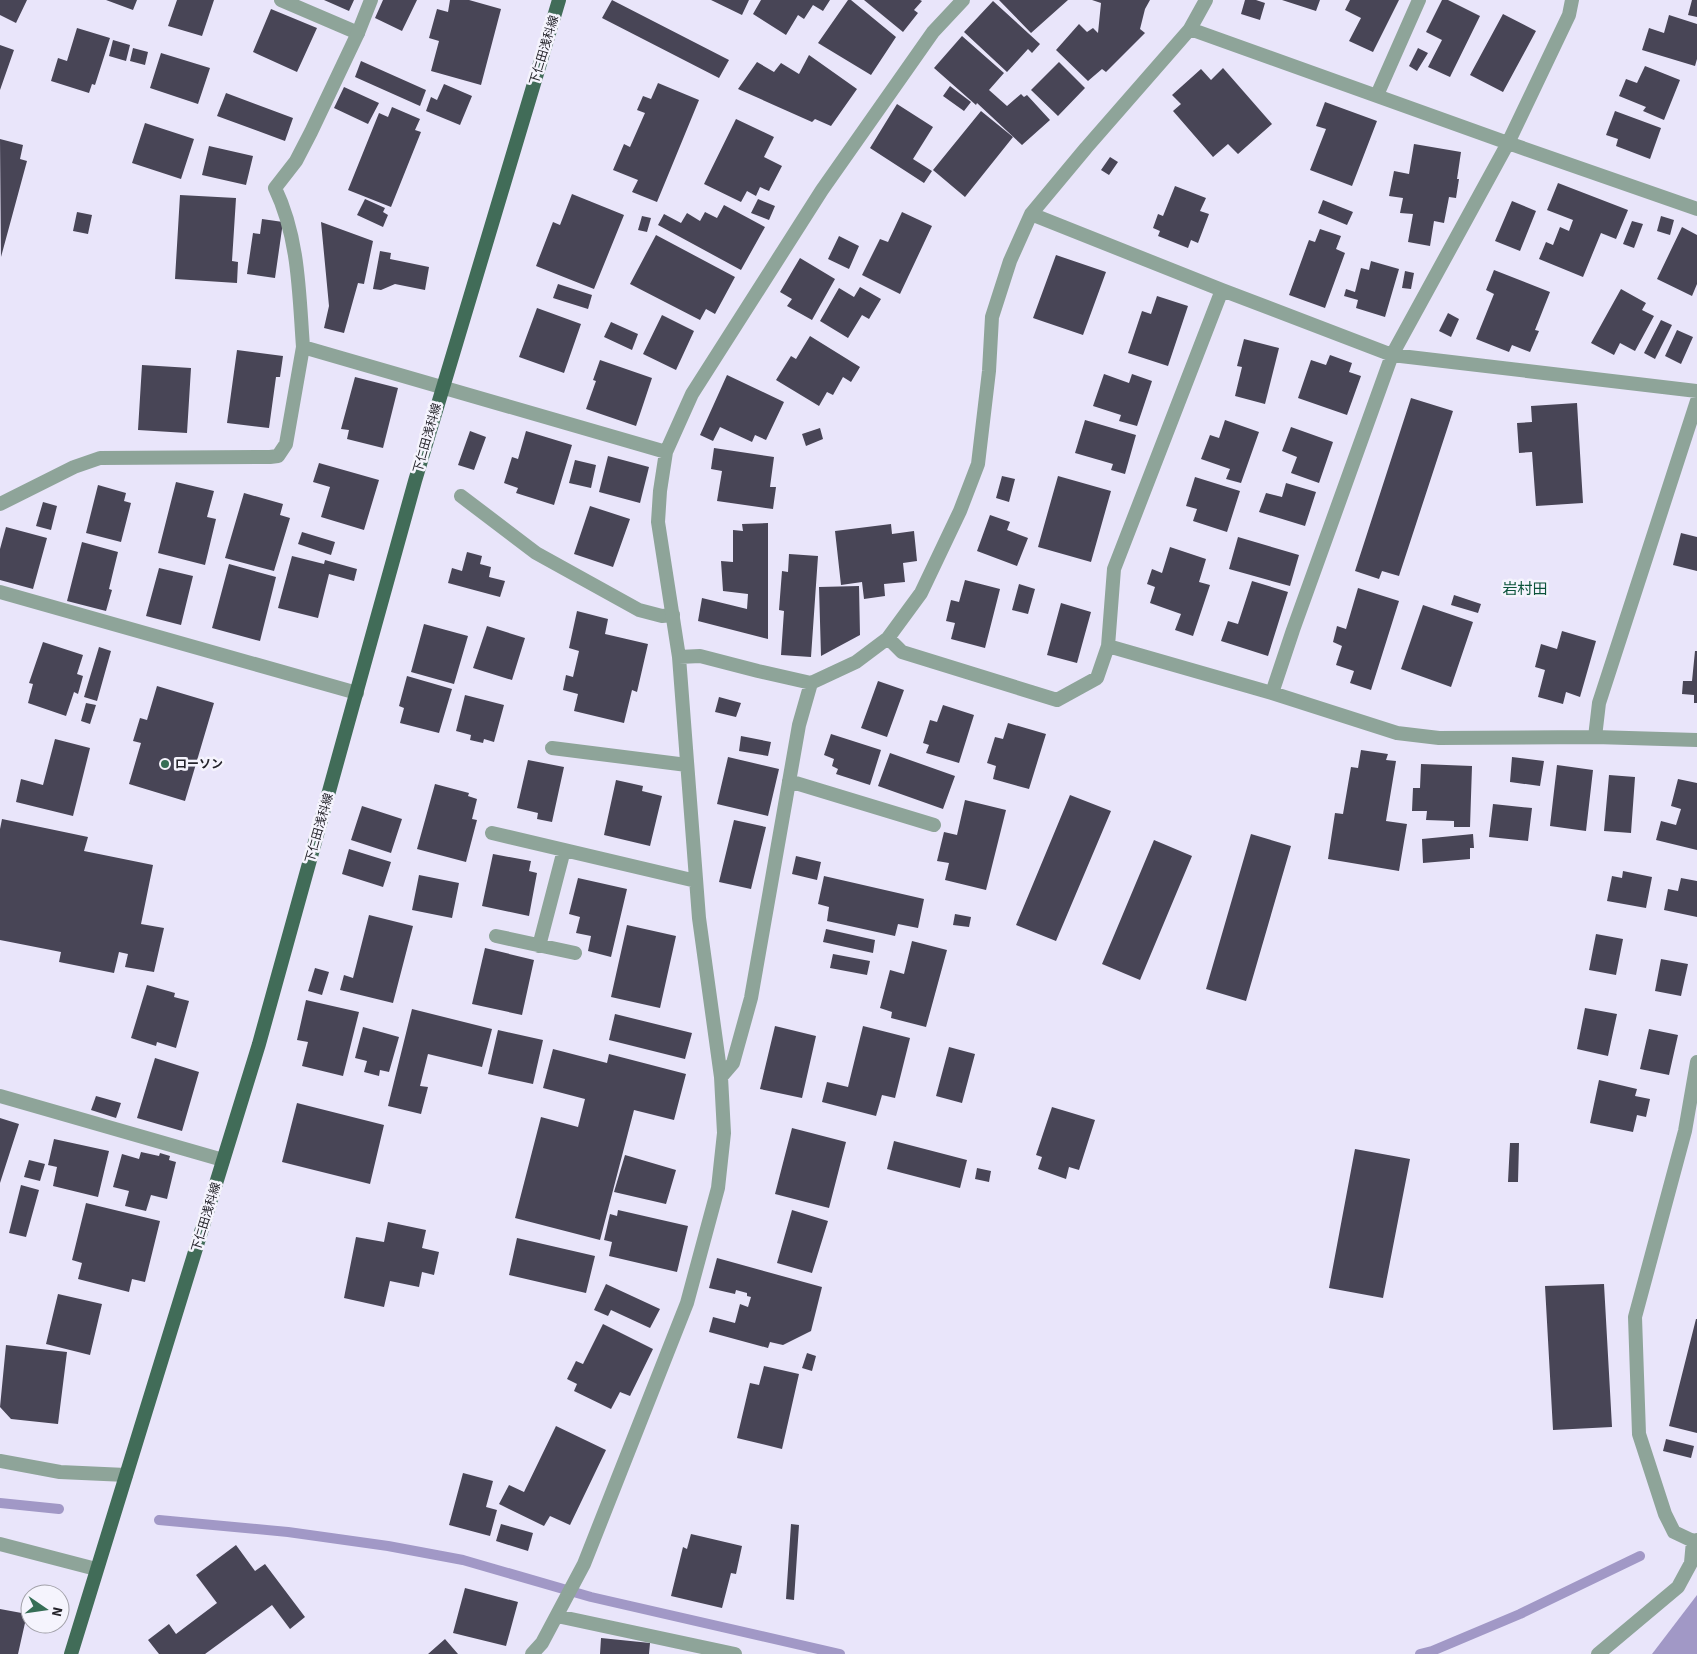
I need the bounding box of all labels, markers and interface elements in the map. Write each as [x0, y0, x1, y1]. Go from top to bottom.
street label: 下仁田浅科線 [526, 13, 563, 87]
street label: 下仁田浅科線 [409, 401, 446, 475]
district label: 岩村田 [1502, 579, 1548, 600]
place label: ローソン [175, 756, 223, 773]
marker: ローソン [159, 758, 171, 770]
street label: 下仁田浅科線 [301, 791, 338, 865]
street label: 下仁田浅科線 [188, 1180, 225, 1254]
north arrow [20, 1584, 70, 1634]
text: N [46, 1605, 67, 1618]

